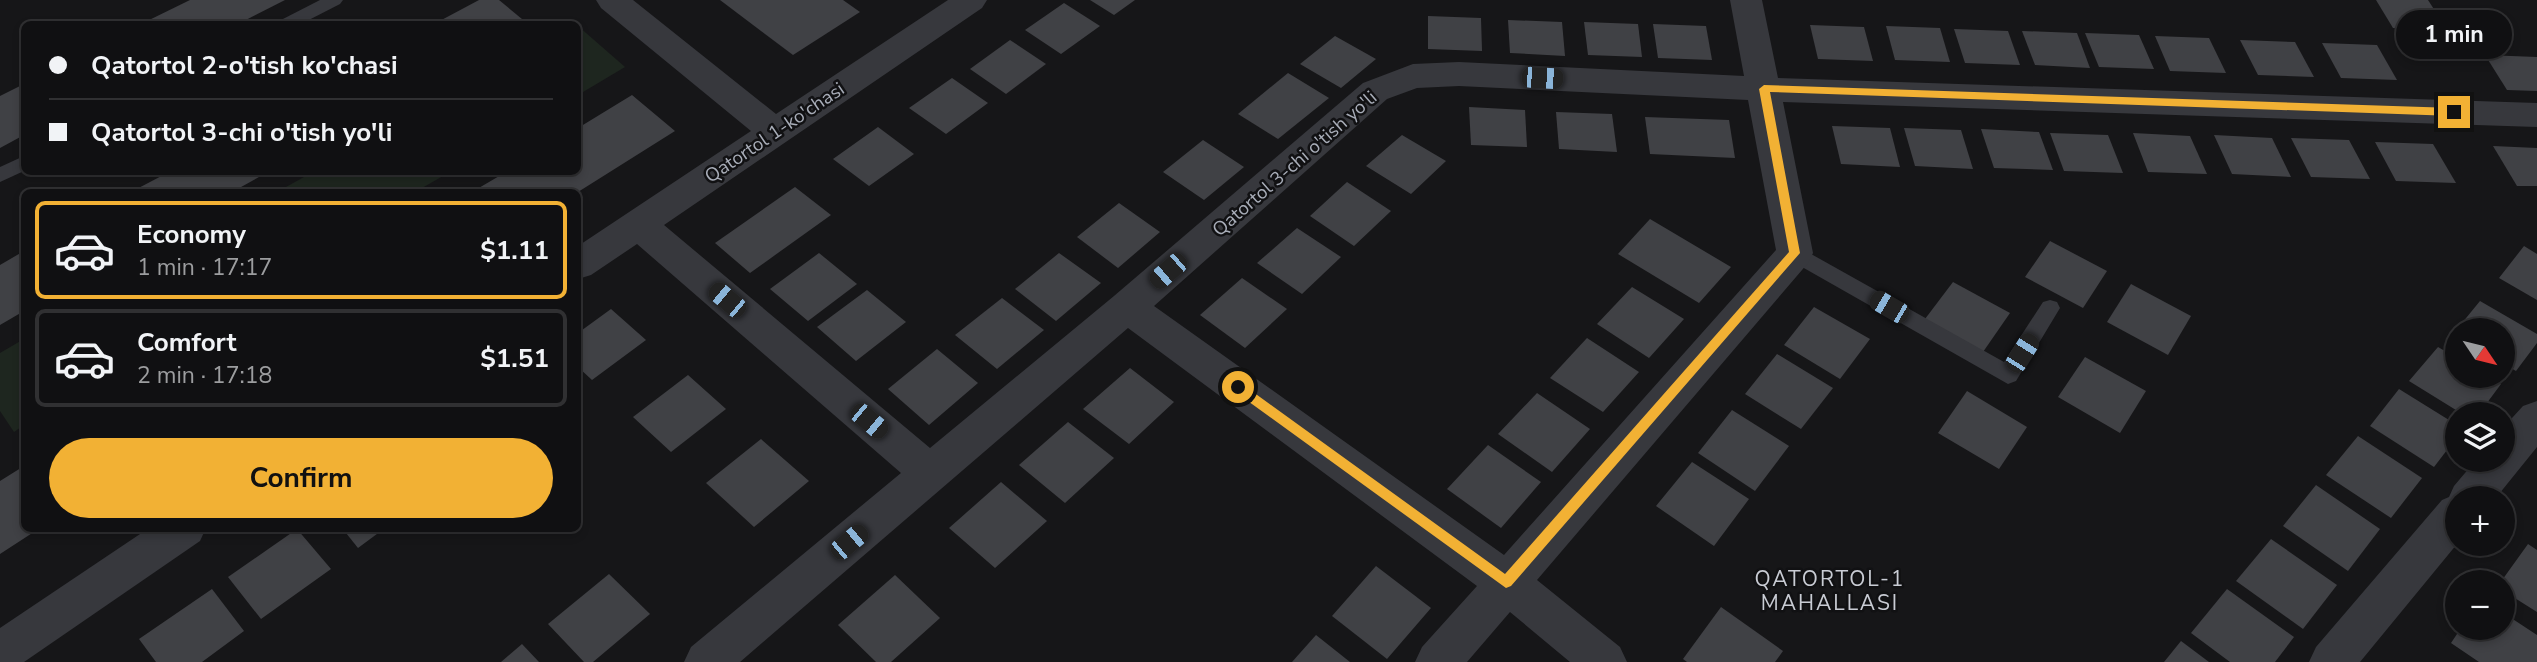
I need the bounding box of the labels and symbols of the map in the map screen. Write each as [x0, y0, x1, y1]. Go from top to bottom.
callout: 1 min [2396, 10, 2512, 60]
car [1521, 66, 1564, 90]
street label: Qatortol 1-ko'chasi [700, 76, 850, 189]
street label: Qatortol 3-chi o'tish yo'li [1207, 85, 1383, 243]
route end [2438, 96, 2470, 128]
car [1146, 249, 1191, 293]
car [705, 278, 750, 322]
car [1866, 287, 1913, 327]
north arrow [2445, 318, 2515, 388]
car [2002, 330, 2043, 376]
route start [1222, 371, 1254, 403]
car [847, 399, 892, 443]
car [827, 520, 872, 564]
district label: QATORTOL-1 MAHALLASI [1755, 565, 1905, 617]

